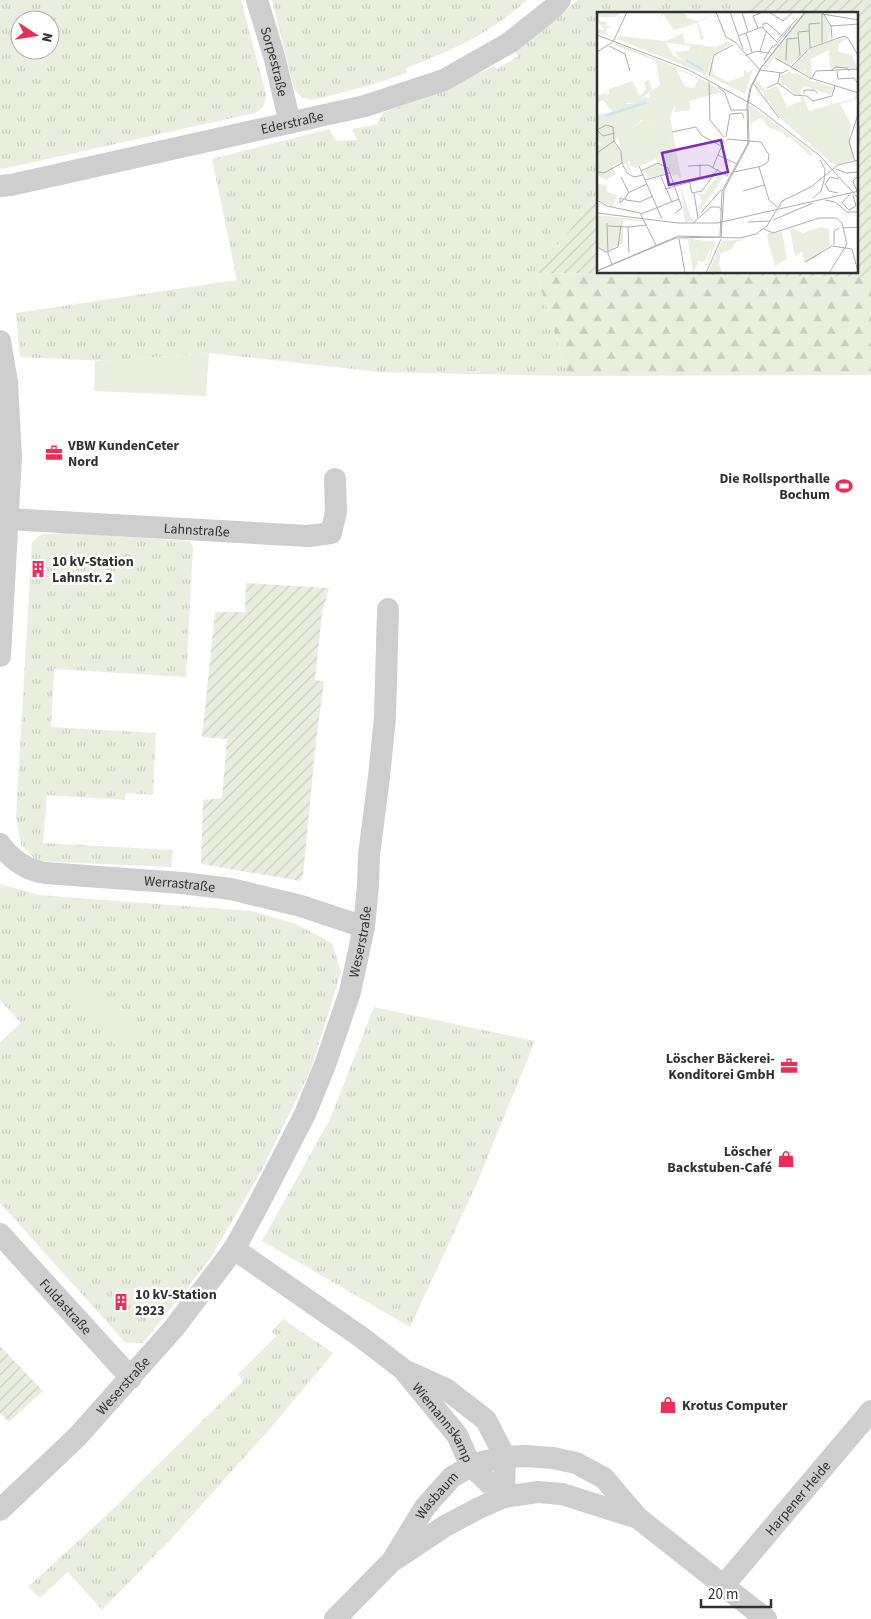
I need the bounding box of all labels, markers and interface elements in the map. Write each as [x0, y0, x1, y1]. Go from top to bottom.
north arrow [10, 10, 60, 60]
inset map [597, 12, 858, 274]
street label: Sorpestraße [255, 24, 292, 99]
text: N [36, 31, 57, 44]
street label: Ederstraße [259, 107, 326, 140]
place label: VBW KundenCeter Nord [67, 436, 180, 472]
office icon: VBW KundenCeter Nord [44, 443, 64, 463]
place label: Die Rollsporthalle Bochum [719, 469, 830, 505]
sports icon: Die Rollsporthalle Bochum [834, 476, 854, 496]
street label: Lahnstraße [163, 519, 230, 543]
place label: 10 kV-Station Lahnstr. 2 [52, 552, 134, 588]
building icon: 10 kV-Station Lahnstr. 2 [28, 559, 48, 579]
street label: Werrastraße [143, 871, 216, 898]
street label: Weserstraße [344, 905, 377, 980]
place label: Löscher Bäckerei- Konditorei GmbH [666, 1049, 775, 1085]
office icon: Löscher Bäckerei- Konditorei GmbH [779, 1056, 799, 1076]
place label: Löscher Backstuben-Café [667, 1142, 772, 1178]
shop icon: Löscher Backstuben-Café [776, 1149, 796, 1169]
street label: Fuldastraße [34, 1275, 96, 1340]
place label: 10 kV-Station 2923 [135, 1285, 217, 1321]
building icon: 10 kV-Station 2923 [111, 1292, 131, 1312]
street label: Weserstraße [92, 1352, 155, 1420]
street label: Wiemannskamp [407, 1379, 477, 1466]
shop icon: Krotus Computer [658, 1395, 678, 1415]
place label: Krotus Computer [682, 1396, 788, 1416]
street label: Harpener Heide [761, 1457, 836, 1540]
street label: Wasbaum [411, 1467, 463, 1523]
scale bar [701, 1576, 771, 1608]
text: 20 m [708, 1584, 738, 1605]

